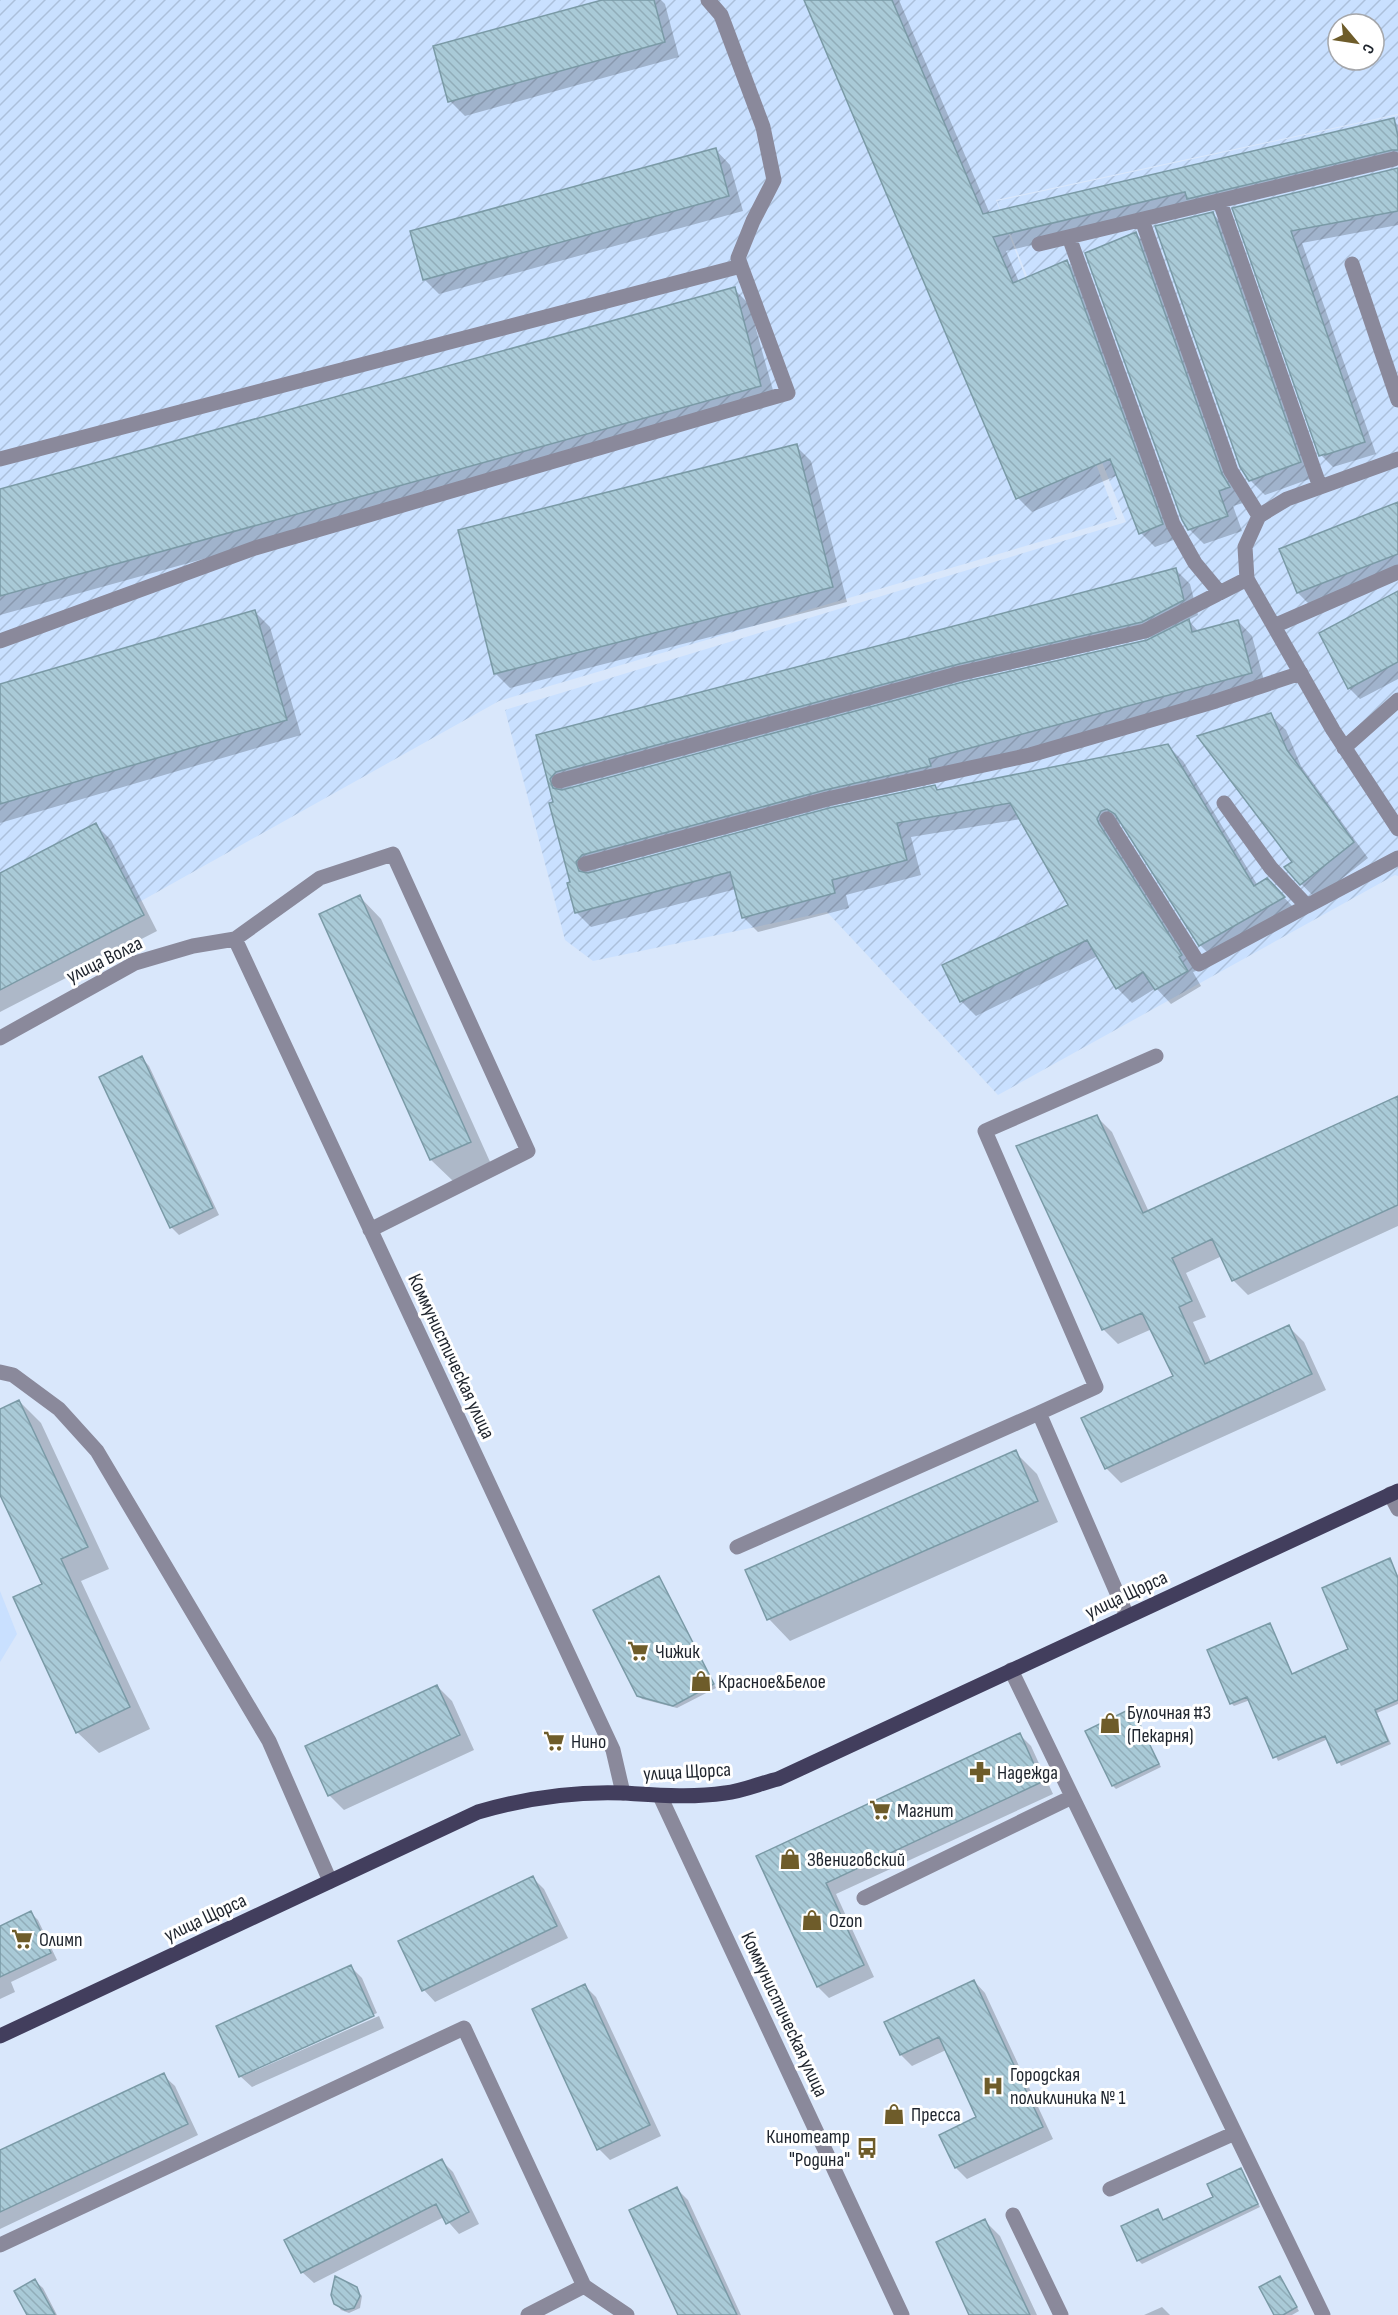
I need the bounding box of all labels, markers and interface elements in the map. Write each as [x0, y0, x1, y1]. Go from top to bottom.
north arrow [1326, 12, 1386, 72]
text: С [1358, 40, 1378, 57]
street label: улица Волга [63, 931, 146, 989]
street label: Коммунистическая улица [402, 1270, 500, 1443]
street label: улица Щорса [1081, 1565, 1171, 1624]
supermarket icon: Чижик [626, 1639, 650, 1663]
place label: Чижик [655, 1640, 700, 1664]
shop icon: Красное&Белое [689, 1669, 713, 1693]
place label: Красное&Белое [718, 1670, 826, 1694]
place label: Булочная #3 (Пекарня) [1127, 1701, 1211, 1748]
shop icon: Булочная #3 (Пекарня) [1098, 1711, 1122, 1735]
supermarket icon: Нино [542, 1729, 566, 1753]
place label: Нино [571, 1730, 606, 1754]
street label: улица Щорса [642, 1758, 732, 1786]
pharmacy icon: Надежда [968, 1760, 992, 1784]
place label: Надежда [997, 1761, 1058, 1785]
supermarket icon: Магнит [868, 1798, 892, 1822]
place label: Магнит [897, 1799, 954, 1823]
shop icon: Звениговский [778, 1847, 802, 1871]
place label: Звениговский [807, 1848, 905, 1872]
street label: улица Щорса [160, 1888, 250, 1947]
shop icon: Ozon [800, 1908, 824, 1932]
place label: Ozon [829, 1909, 863, 1933]
supermarket icon: Олимп [10, 1927, 34, 1951]
place label: Олимп [39, 1928, 82, 1952]
street label: Коммунистическая улица [735, 1928, 833, 2101]
place label: Городская поликлиника № 1 [1010, 2063, 1125, 2110]
hospital icon: Городская поликлиника № 1 [981, 2074, 1005, 2098]
shop icon: Пресса [882, 2102, 906, 2126]
place label: Пресса [911, 2103, 961, 2127]
place label: Кинотеатр "Родина" [766, 2125, 850, 2172]
bus stop icon: Кинотеатр "Родина" [855, 2136, 879, 2160]

